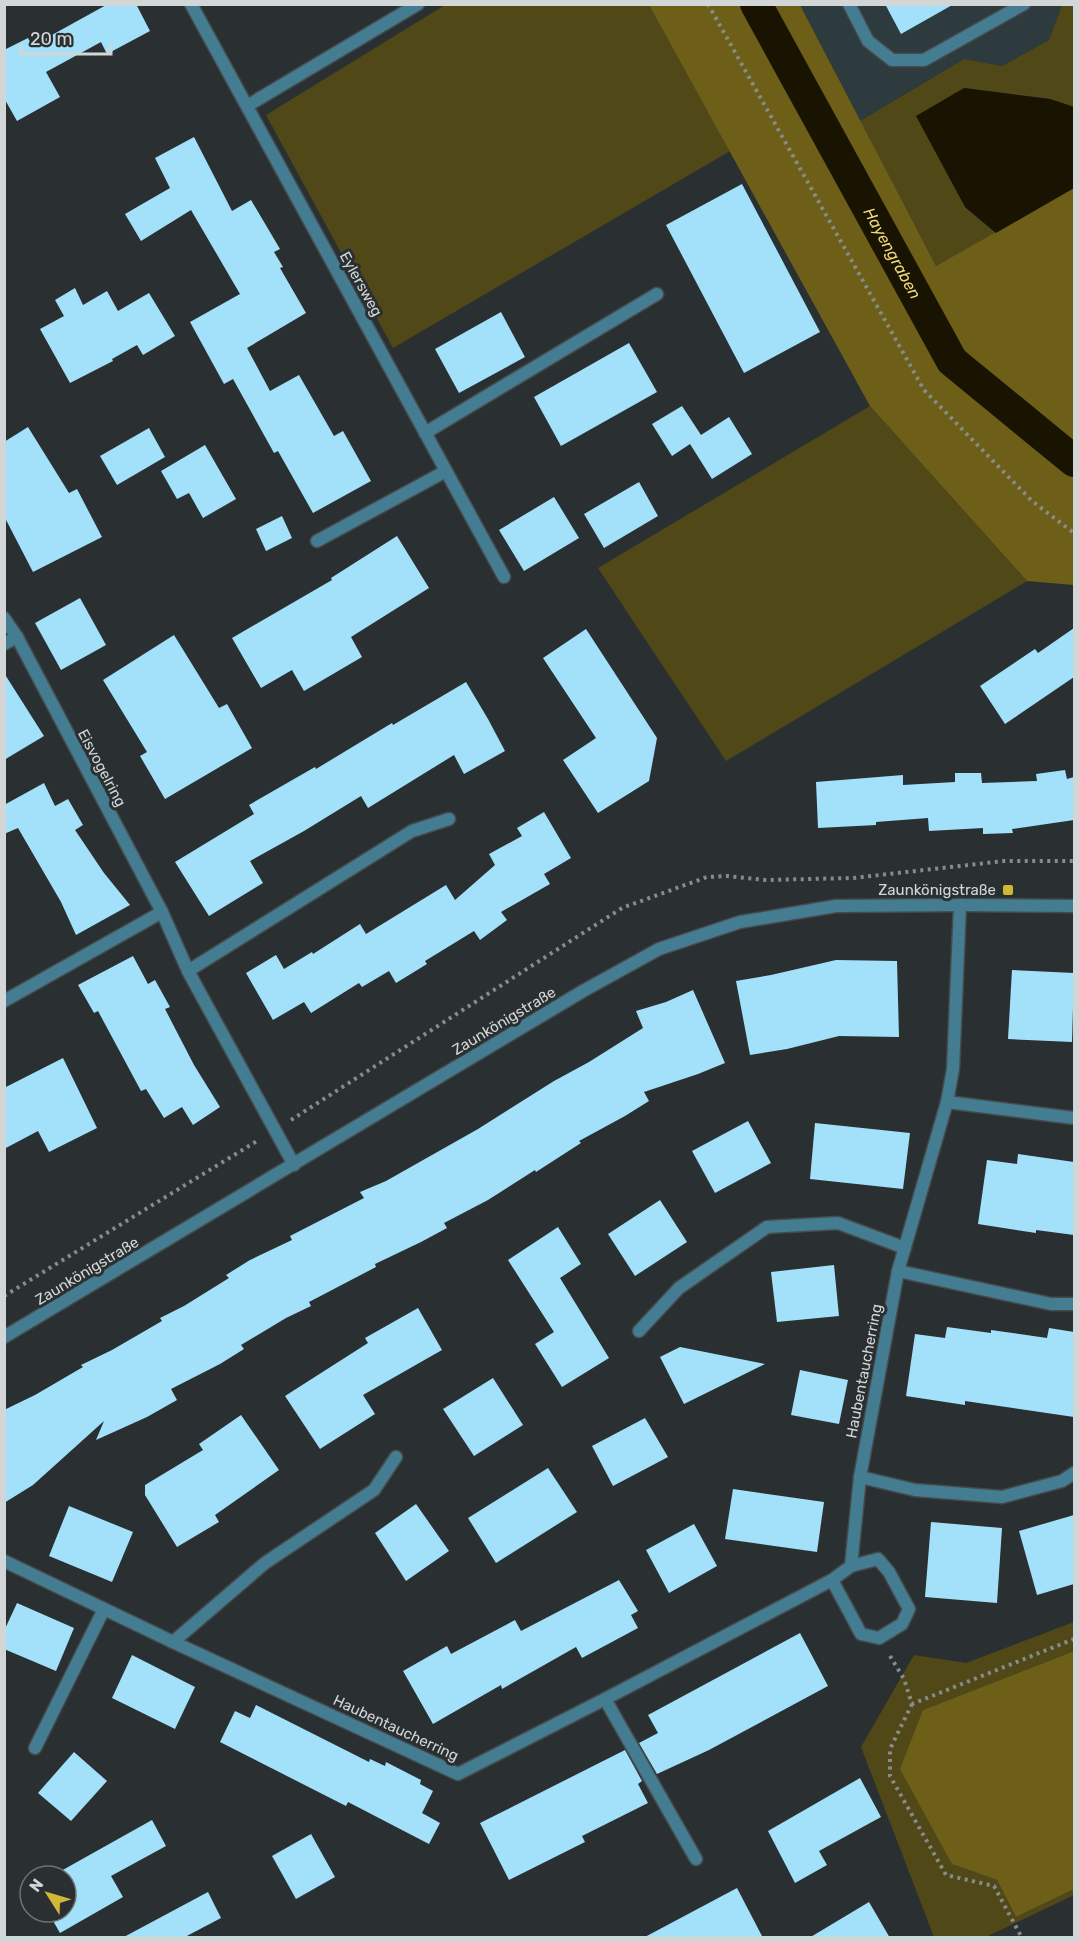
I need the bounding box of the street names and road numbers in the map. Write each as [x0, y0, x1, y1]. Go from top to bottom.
street label: Eylersweg [336, 248, 386, 320]
street label: Eisvogelring [74, 726, 130, 810]
street label: Zaunkönigstraße [449, 983, 559, 1059]
street label: Zaunkönigstraße [32, 1233, 142, 1309]
street label: Haubentaucherring [842, 1302, 886, 1440]
street label: Haubentaucherring [330, 1691, 462, 1765]

